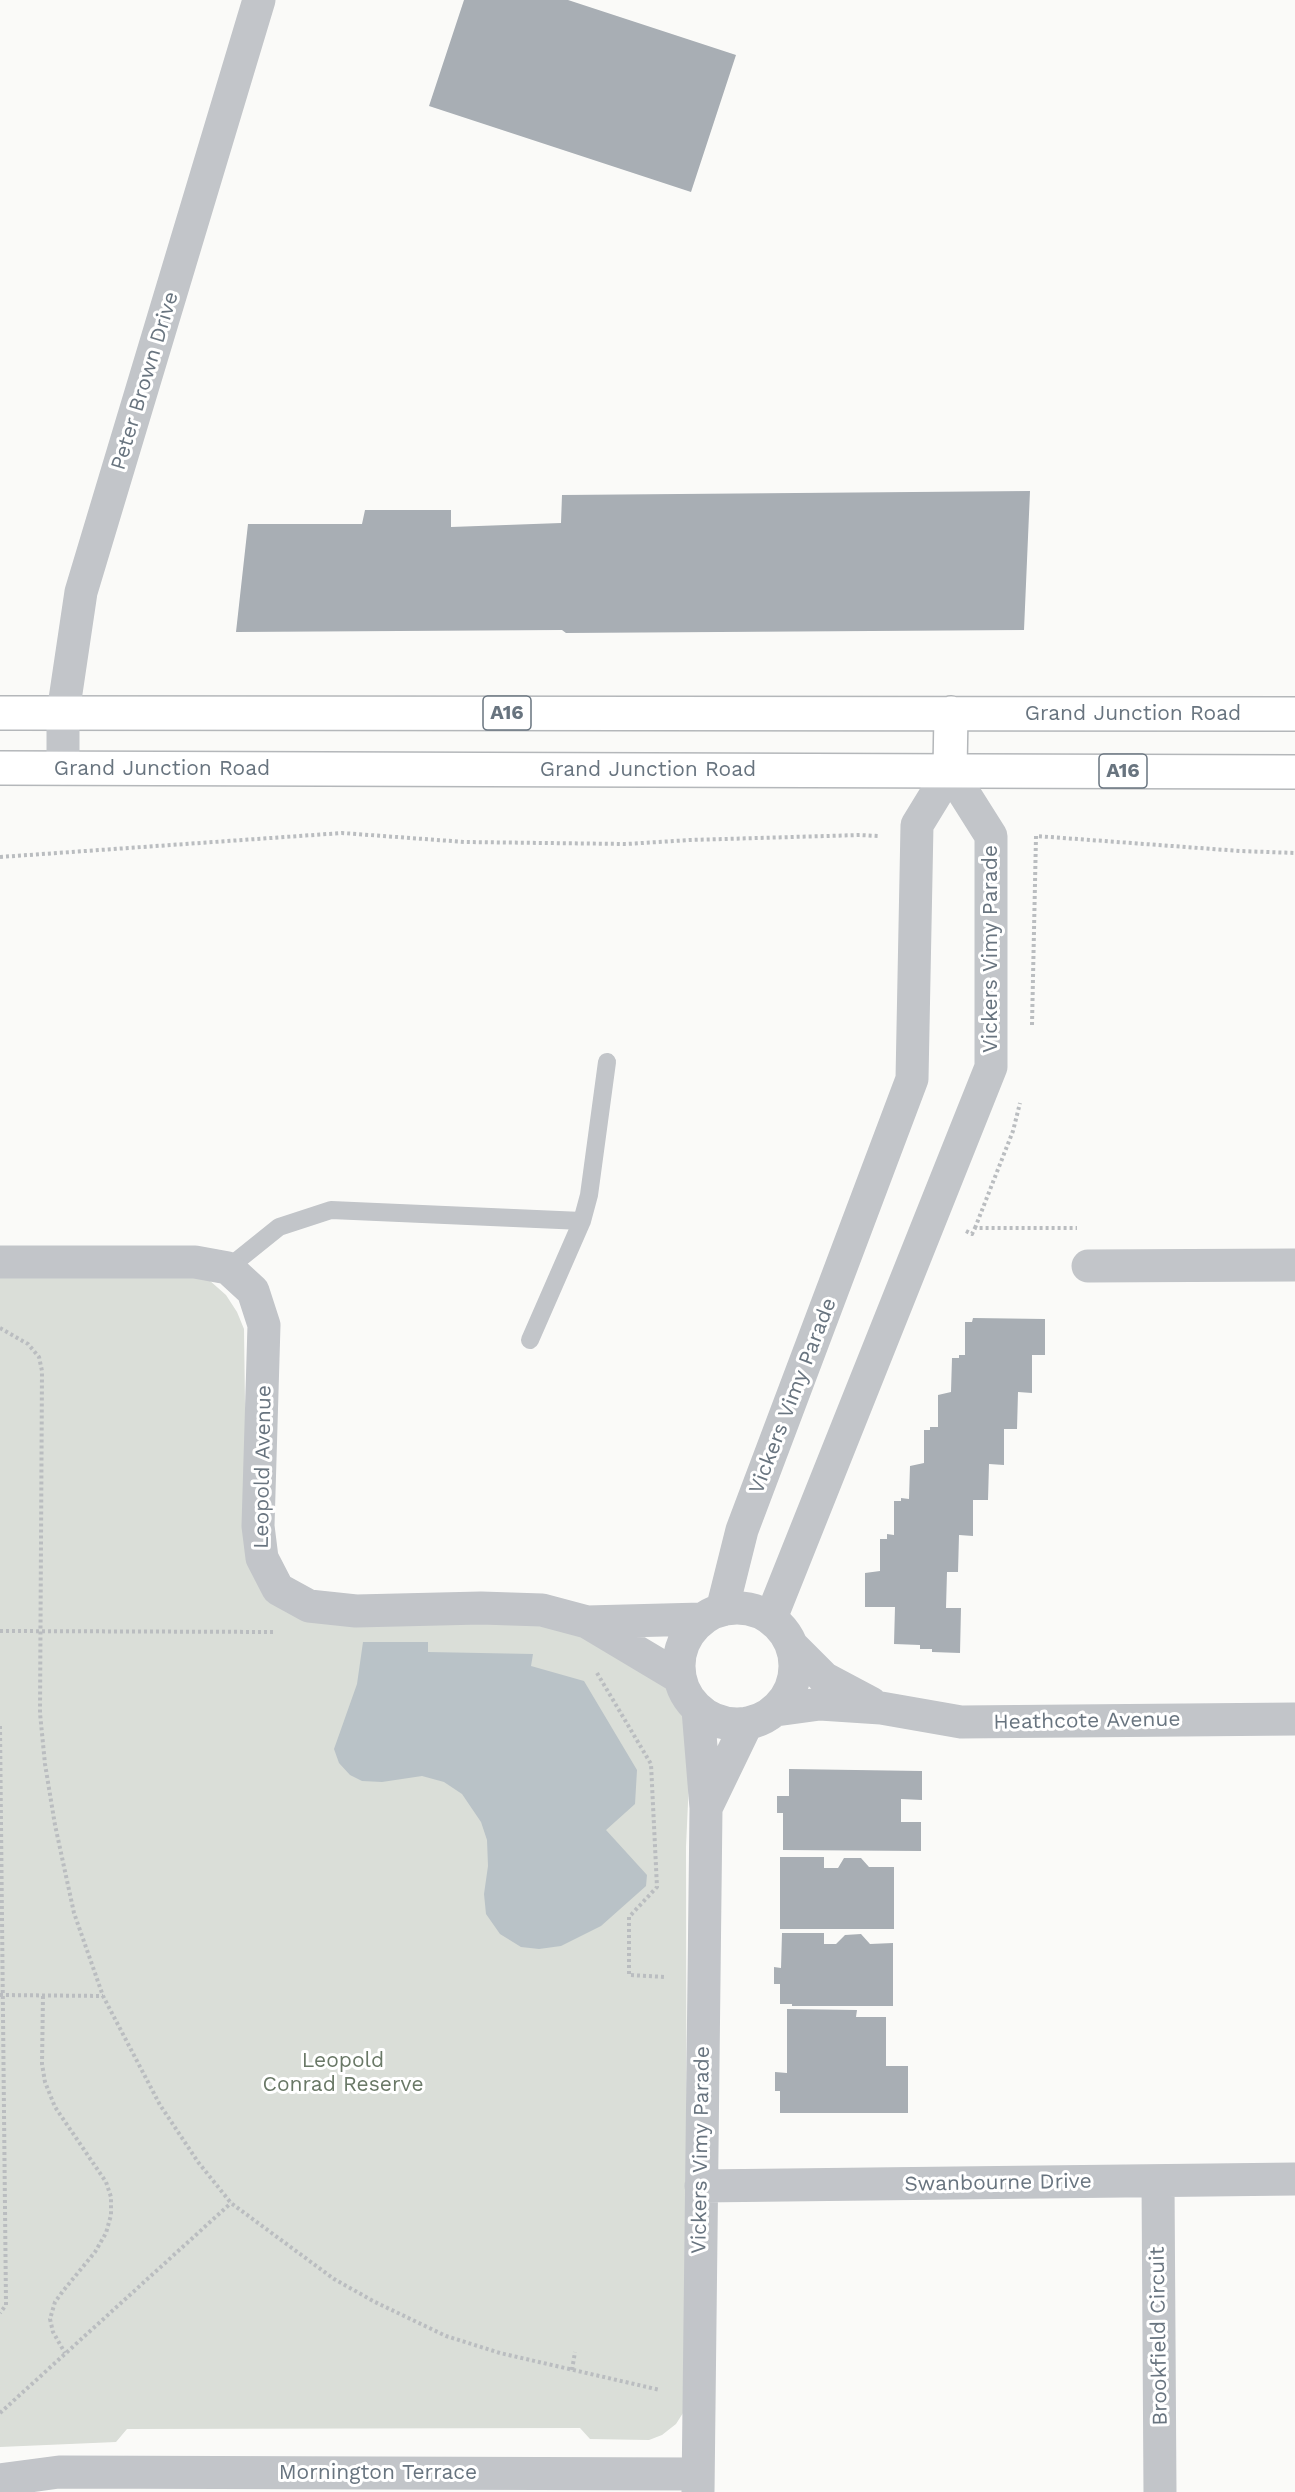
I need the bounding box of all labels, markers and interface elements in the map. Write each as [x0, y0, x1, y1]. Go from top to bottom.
street label: Peter Brown Drive [106, 289, 184, 473]
road number: A16 [483, 696, 531, 730]
street label: Grand Junction Road [1025, 701, 1241, 727]
road number: A16 [1099, 754, 1147, 788]
street label: Grand Junction Road [54, 756, 270, 782]
street label: Grand Junction Road [540, 757, 756, 783]
street label: Vickers Vimy Parade [978, 845, 1004, 1053]
street label: Vickers Vimy Parade [744, 1294, 842, 1498]
street label: Leopold Avenue [249, 1385, 277, 1549]
street label: Heathcote Avenue [993, 1707, 1181, 1735]
street label: Vickers Vimy Parade [687, 2046, 715, 2254]
park label: Leopold Conrad Reserve [262, 2048, 424, 2098]
street label: Swanbourne Drive [904, 2169, 1092, 2197]
street label: Brookfield Circuit [1145, 2246, 1173, 2426]
street label: Mornington Terrace [279, 2460, 477, 2486]

